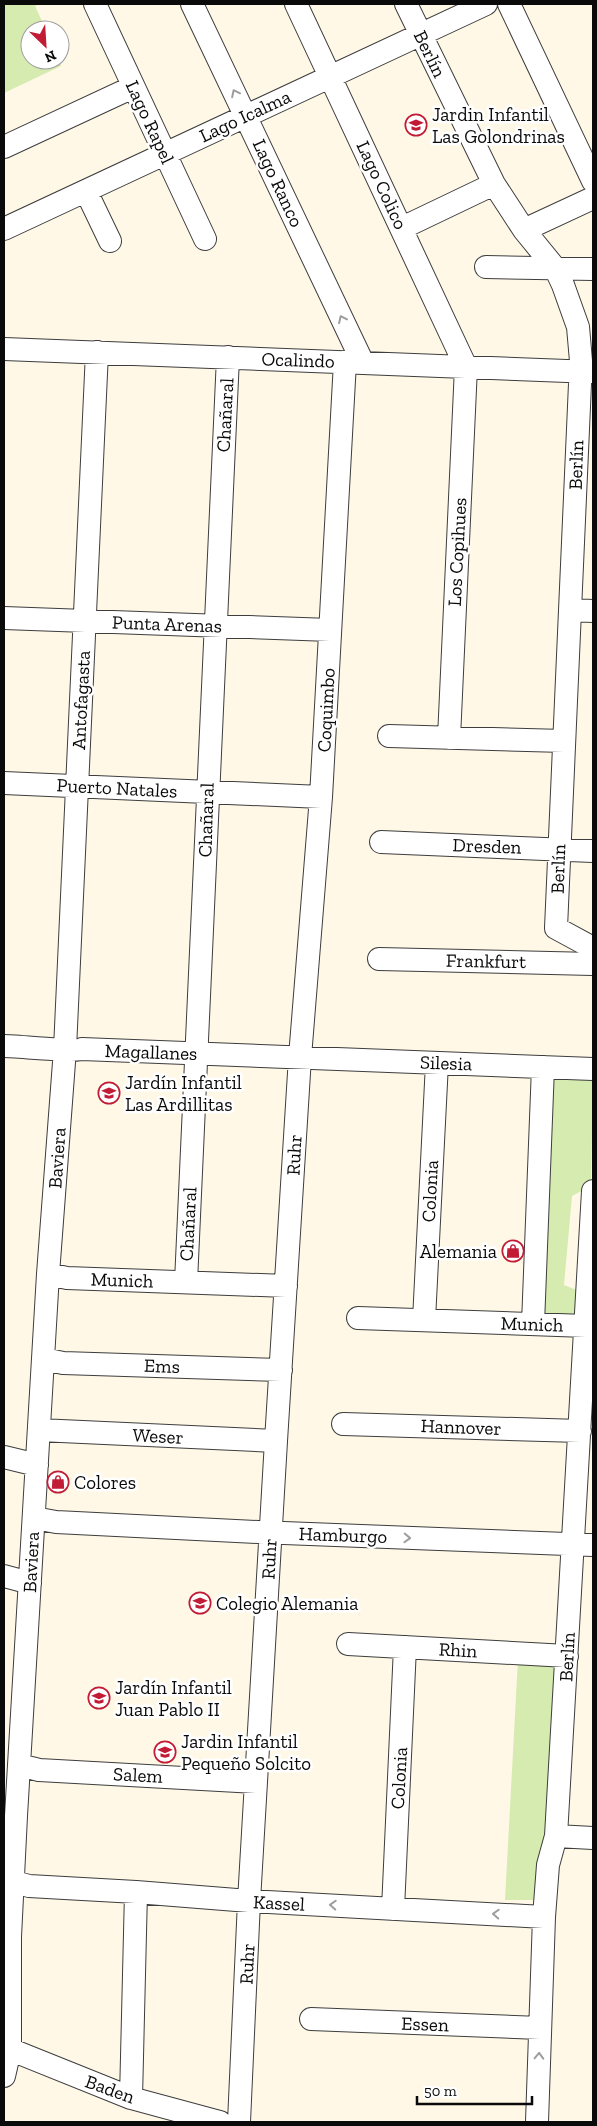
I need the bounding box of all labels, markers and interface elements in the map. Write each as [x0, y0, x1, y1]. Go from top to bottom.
north arrow [20, 20, 70, 70]
street label: Berlín [409, 27, 451, 81]
text: N [42, 46, 59, 66]
street label: Lago Rapel [121, 77, 179, 167]
street label: Lago Icalma [196, 85, 294, 147]
one-way arrow [230, 89, 241, 98]
place label: Jardin Infantil Las Golondrinas [432, 103, 565, 148]
school or university icon: Jardin Infantil Las Golondrinas [404, 113, 428, 137]
street label: Lago Ranco [248, 135, 308, 231]
street label: Lago Colico [352, 137, 413, 233]
one-way arrow [338, 315, 348, 324]
street label: Ocalindo [261, 347, 335, 373]
street label: Chañaral [212, 377, 238, 453]
street label: Berlín [564, 440, 588, 490]
street label: Los Copihues [443, 497, 471, 607]
street label: Punta Arenas [112, 611, 222, 637]
street label: Antofagasta [67, 650, 95, 750]
street label: Coquimbo [312, 667, 340, 753]
street label: Puerto Natales [56, 773, 178, 803]
street label: Chañaral [193, 782, 219, 858]
street label: Dresden [452, 833, 522, 859]
street label: Berlín [546, 844, 570, 894]
street label: Frankfurt [446, 949, 526, 973]
street label: Magallanes [104, 1039, 198, 1065]
street label: Silesia [419, 1051, 473, 1075]
place label: Jardín Infantil Las Ardillitas [125, 1071, 242, 1116]
school or university icon: Jardín Infantil Las Ardillitas [97, 1081, 121, 1105]
street label: Baviera [43, 1127, 71, 1189]
street label: Ruhr [281, 1134, 307, 1176]
street label: Colonia [417, 1159, 443, 1223]
street label: Chañaral [175, 1186, 201, 1262]
shop icon: Alemania [501, 1239, 525, 1263]
place label: Alemania [420, 1240, 497, 1263]
street label: Munich [90, 1267, 154, 1293]
street label: Munich [500, 1311, 564, 1337]
street label: Ems [144, 1354, 180, 1378]
street label: Hannover [420, 1414, 502, 1440]
street label: Weser [132, 1423, 184, 1449]
shop icon: Colores [46, 1470, 70, 1494]
place label: Colores [74, 1471, 136, 1494]
street label: Hamburgo [298, 1522, 388, 1548]
street label: Baviera [18, 1531, 44, 1593]
one-way arrow [404, 1533, 411, 1543]
street label: Ruhr [256, 1538, 282, 1580]
school or university icon: Colegio Alemania [188, 1591, 212, 1615]
place label: Colegio Alemania [216, 1592, 358, 1615]
street label: Berlín [554, 1632, 580, 1682]
street label: Rhin [438, 1638, 478, 1662]
place label: Jardín Infantil Juan Pablo II [115, 1676, 232, 1721]
school or university icon: Jardín Infantil Juan Pablo II [87, 1686, 111, 1710]
place label: Jardin Infantil Pequeño Solcito [181, 1730, 311, 1775]
school or university icon: Jardin Infantil Pequeño Solcito [153, 1740, 177, 1764]
street label: Colonia [386, 1746, 412, 1810]
street label: Salem [113, 1762, 164, 1788]
street label: Kassel [252, 1890, 306, 1916]
one-way arrow [329, 1900, 337, 1911]
one-way arrow [491, 1909, 499, 1920]
street label: Ruhr [234, 1943, 260, 1985]
street label: Essen [401, 2012, 449, 2036]
one-way arrow [534, 2052, 545, 2060]
street label: Baden [82, 2069, 138, 2109]
scale bar [417, 2074, 532, 2106]
text: 50 m [424, 2082, 457, 2100]

